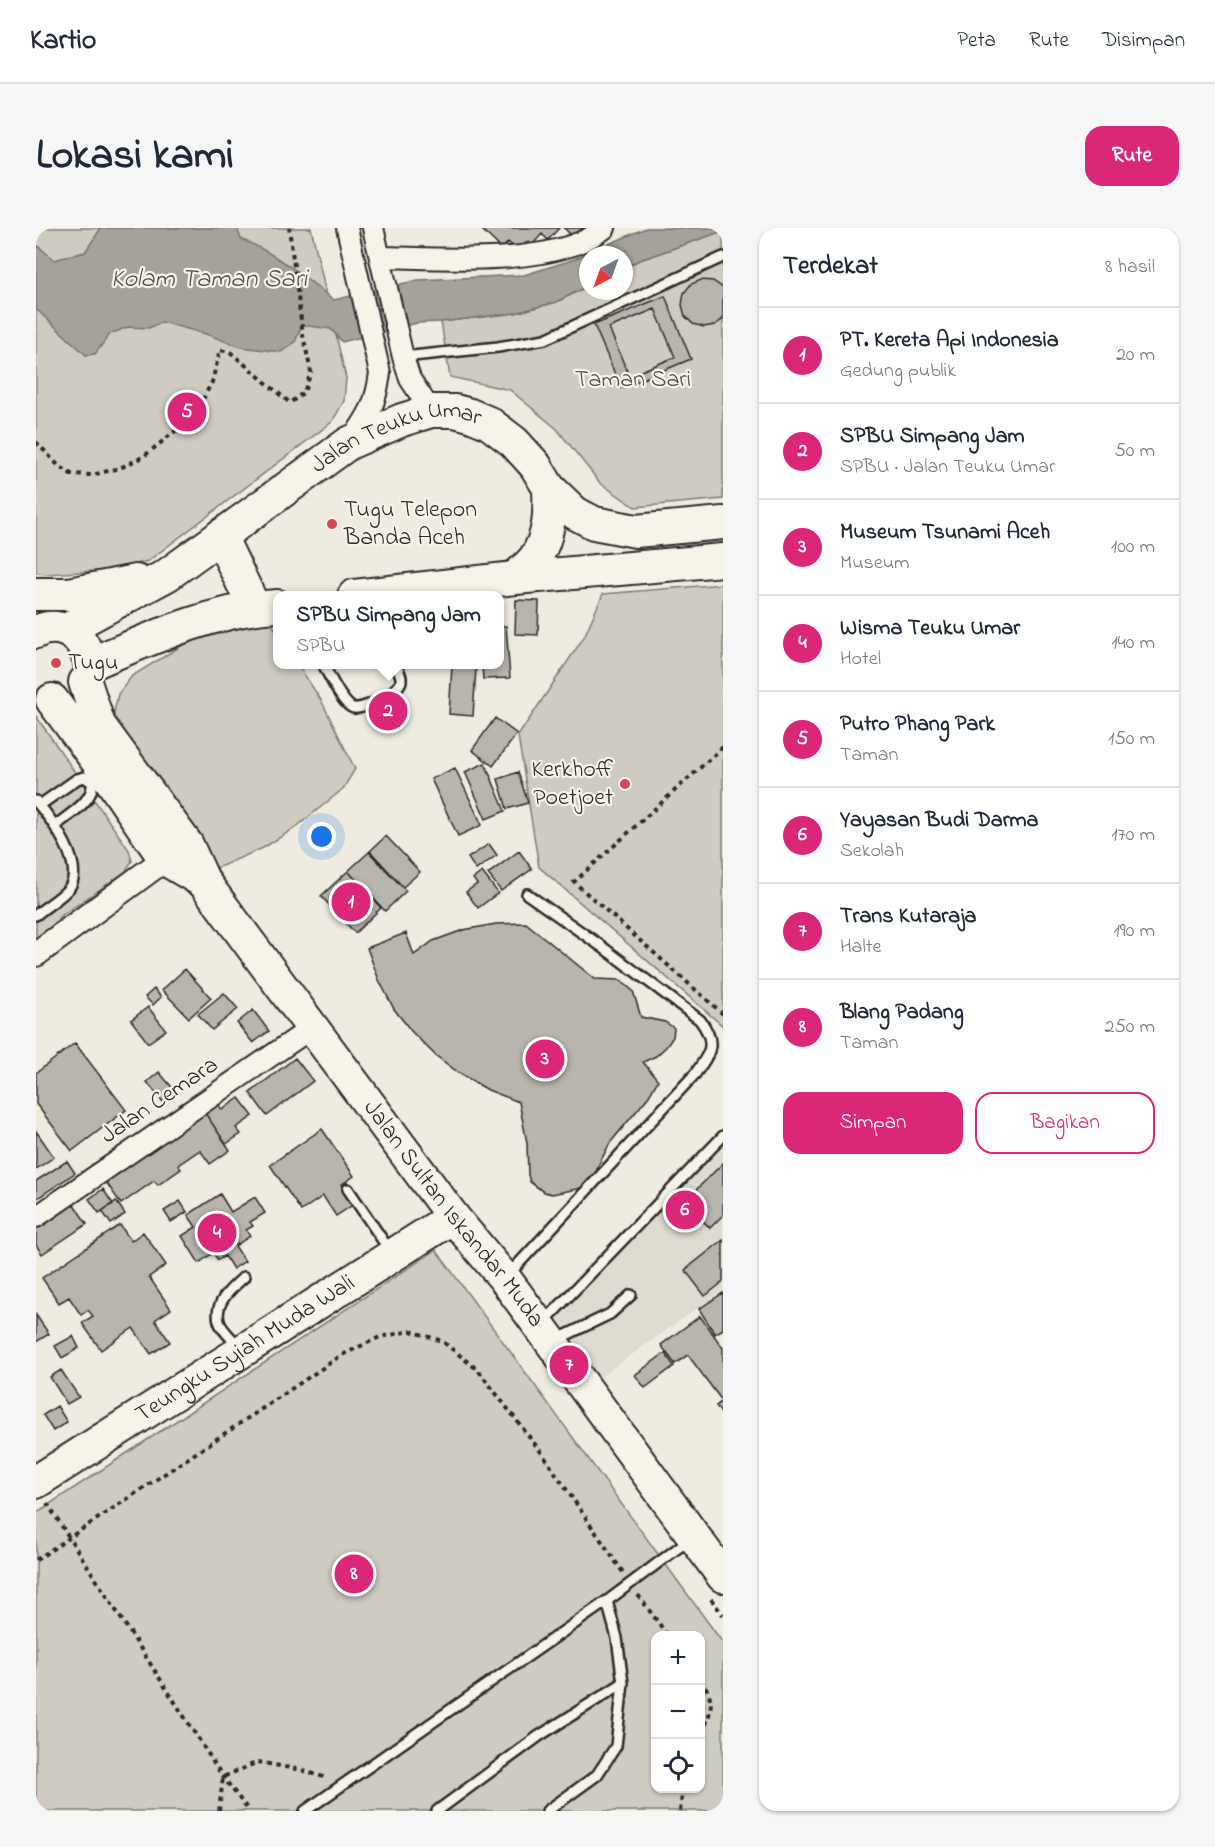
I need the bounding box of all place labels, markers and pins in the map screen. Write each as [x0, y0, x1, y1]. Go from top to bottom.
pin: 5 [168, 390, 206, 435]
place label: Tugu Telepon Banda Aceh [343, 493, 477, 556]
marker: Tugu Telepon Banda Aceh [325, 517, 339, 531]
place label: Tugu [68, 646, 118, 681]
marker: Tugu [49, 656, 63, 670]
pin: 2 [368, 688, 408, 734]
place label: Kerkhoff Poetjoet [532, 753, 614, 816]
marker: Kerkhoff Poetjoet [618, 777, 632, 791]
pin: 1 [332, 880, 370, 924]
pin: 3 [526, 1036, 564, 1082]
pin: 6 [666, 1188, 704, 1232]
pin: 4 [198, 1210, 237, 1256]
pin: 7 [550, 1342, 588, 1388]
pin: 8 [334, 1552, 374, 1596]

